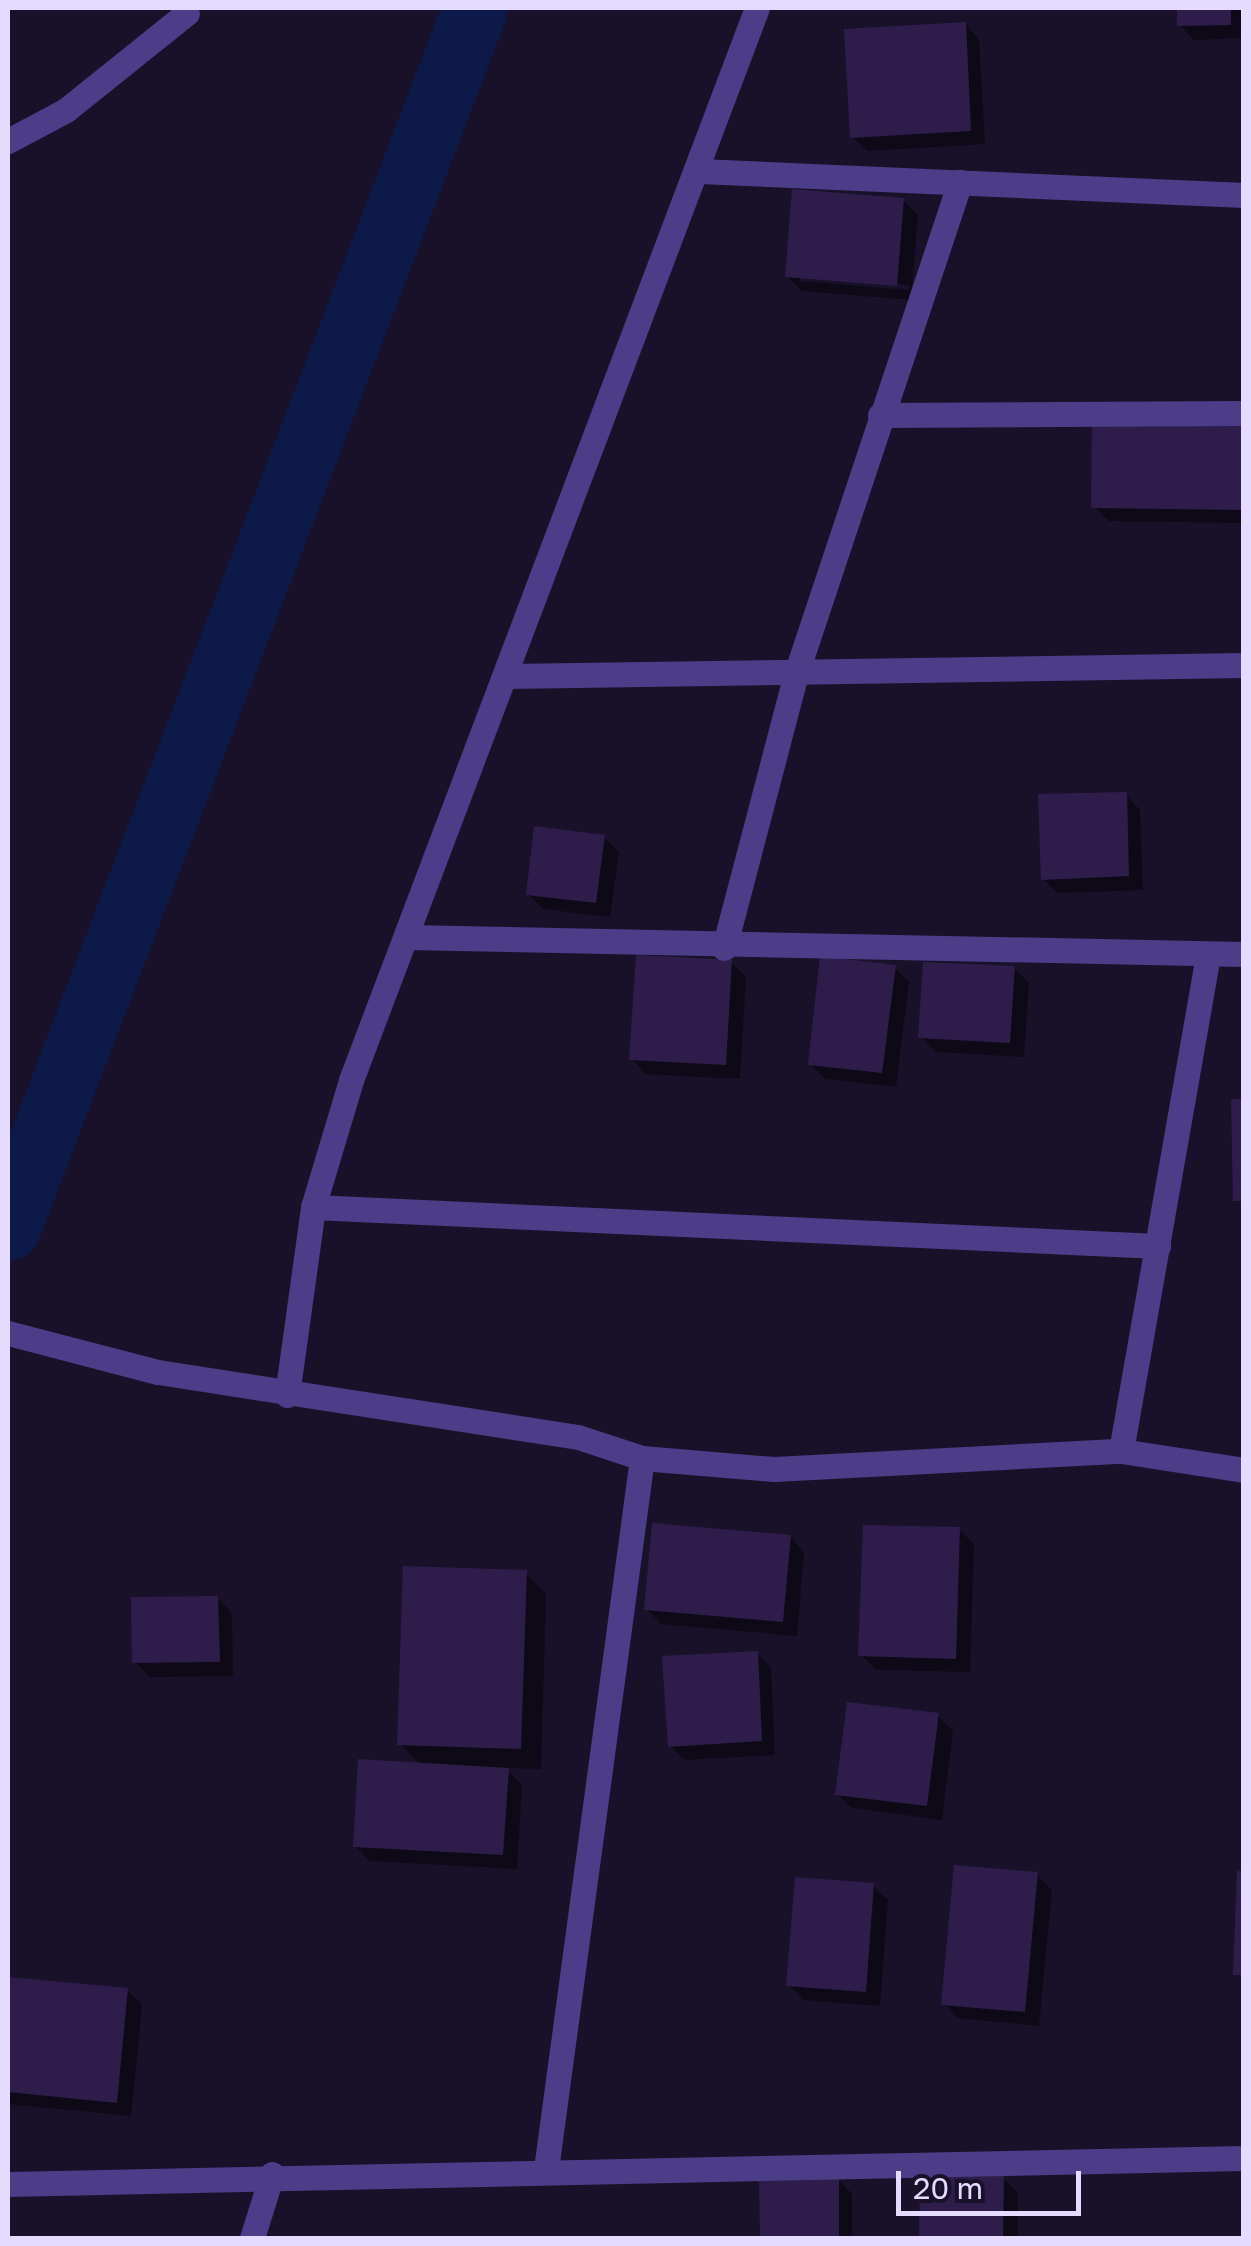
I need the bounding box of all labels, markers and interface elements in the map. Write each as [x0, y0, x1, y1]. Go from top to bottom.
scale bar [901, 2151, 1086, 2213]
text: 20 m [913, 2170, 983, 2206]

